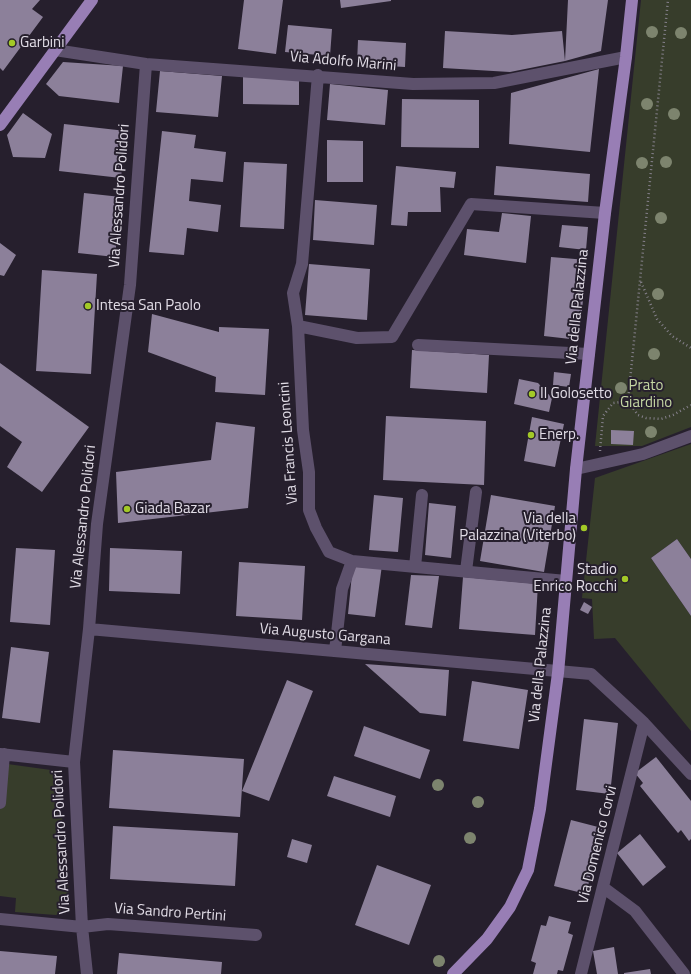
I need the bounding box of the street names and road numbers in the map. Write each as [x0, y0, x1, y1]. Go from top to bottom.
street label: Via Adolfo Marini [289, 48, 397, 76]
street label: Via Alessandro Polidori [106, 123, 134, 269]
street label: Via della Palazzina [563, 248, 593, 366]
street label: Via Francis Leoncini [276, 381, 302, 505]
street label: Via Alessandro Polidori [68, 444, 100, 590]
street label: Via della Palazzina [526, 606, 556, 724]
street label: Via Augusto Gargana [259, 620, 391, 650]
street label: Via Alessandro Polidori [49, 769, 75, 915]
street label: Via Domenico Corvi [575, 784, 621, 906]
street label: Via Sandro Pertini [113, 900, 227, 926]

